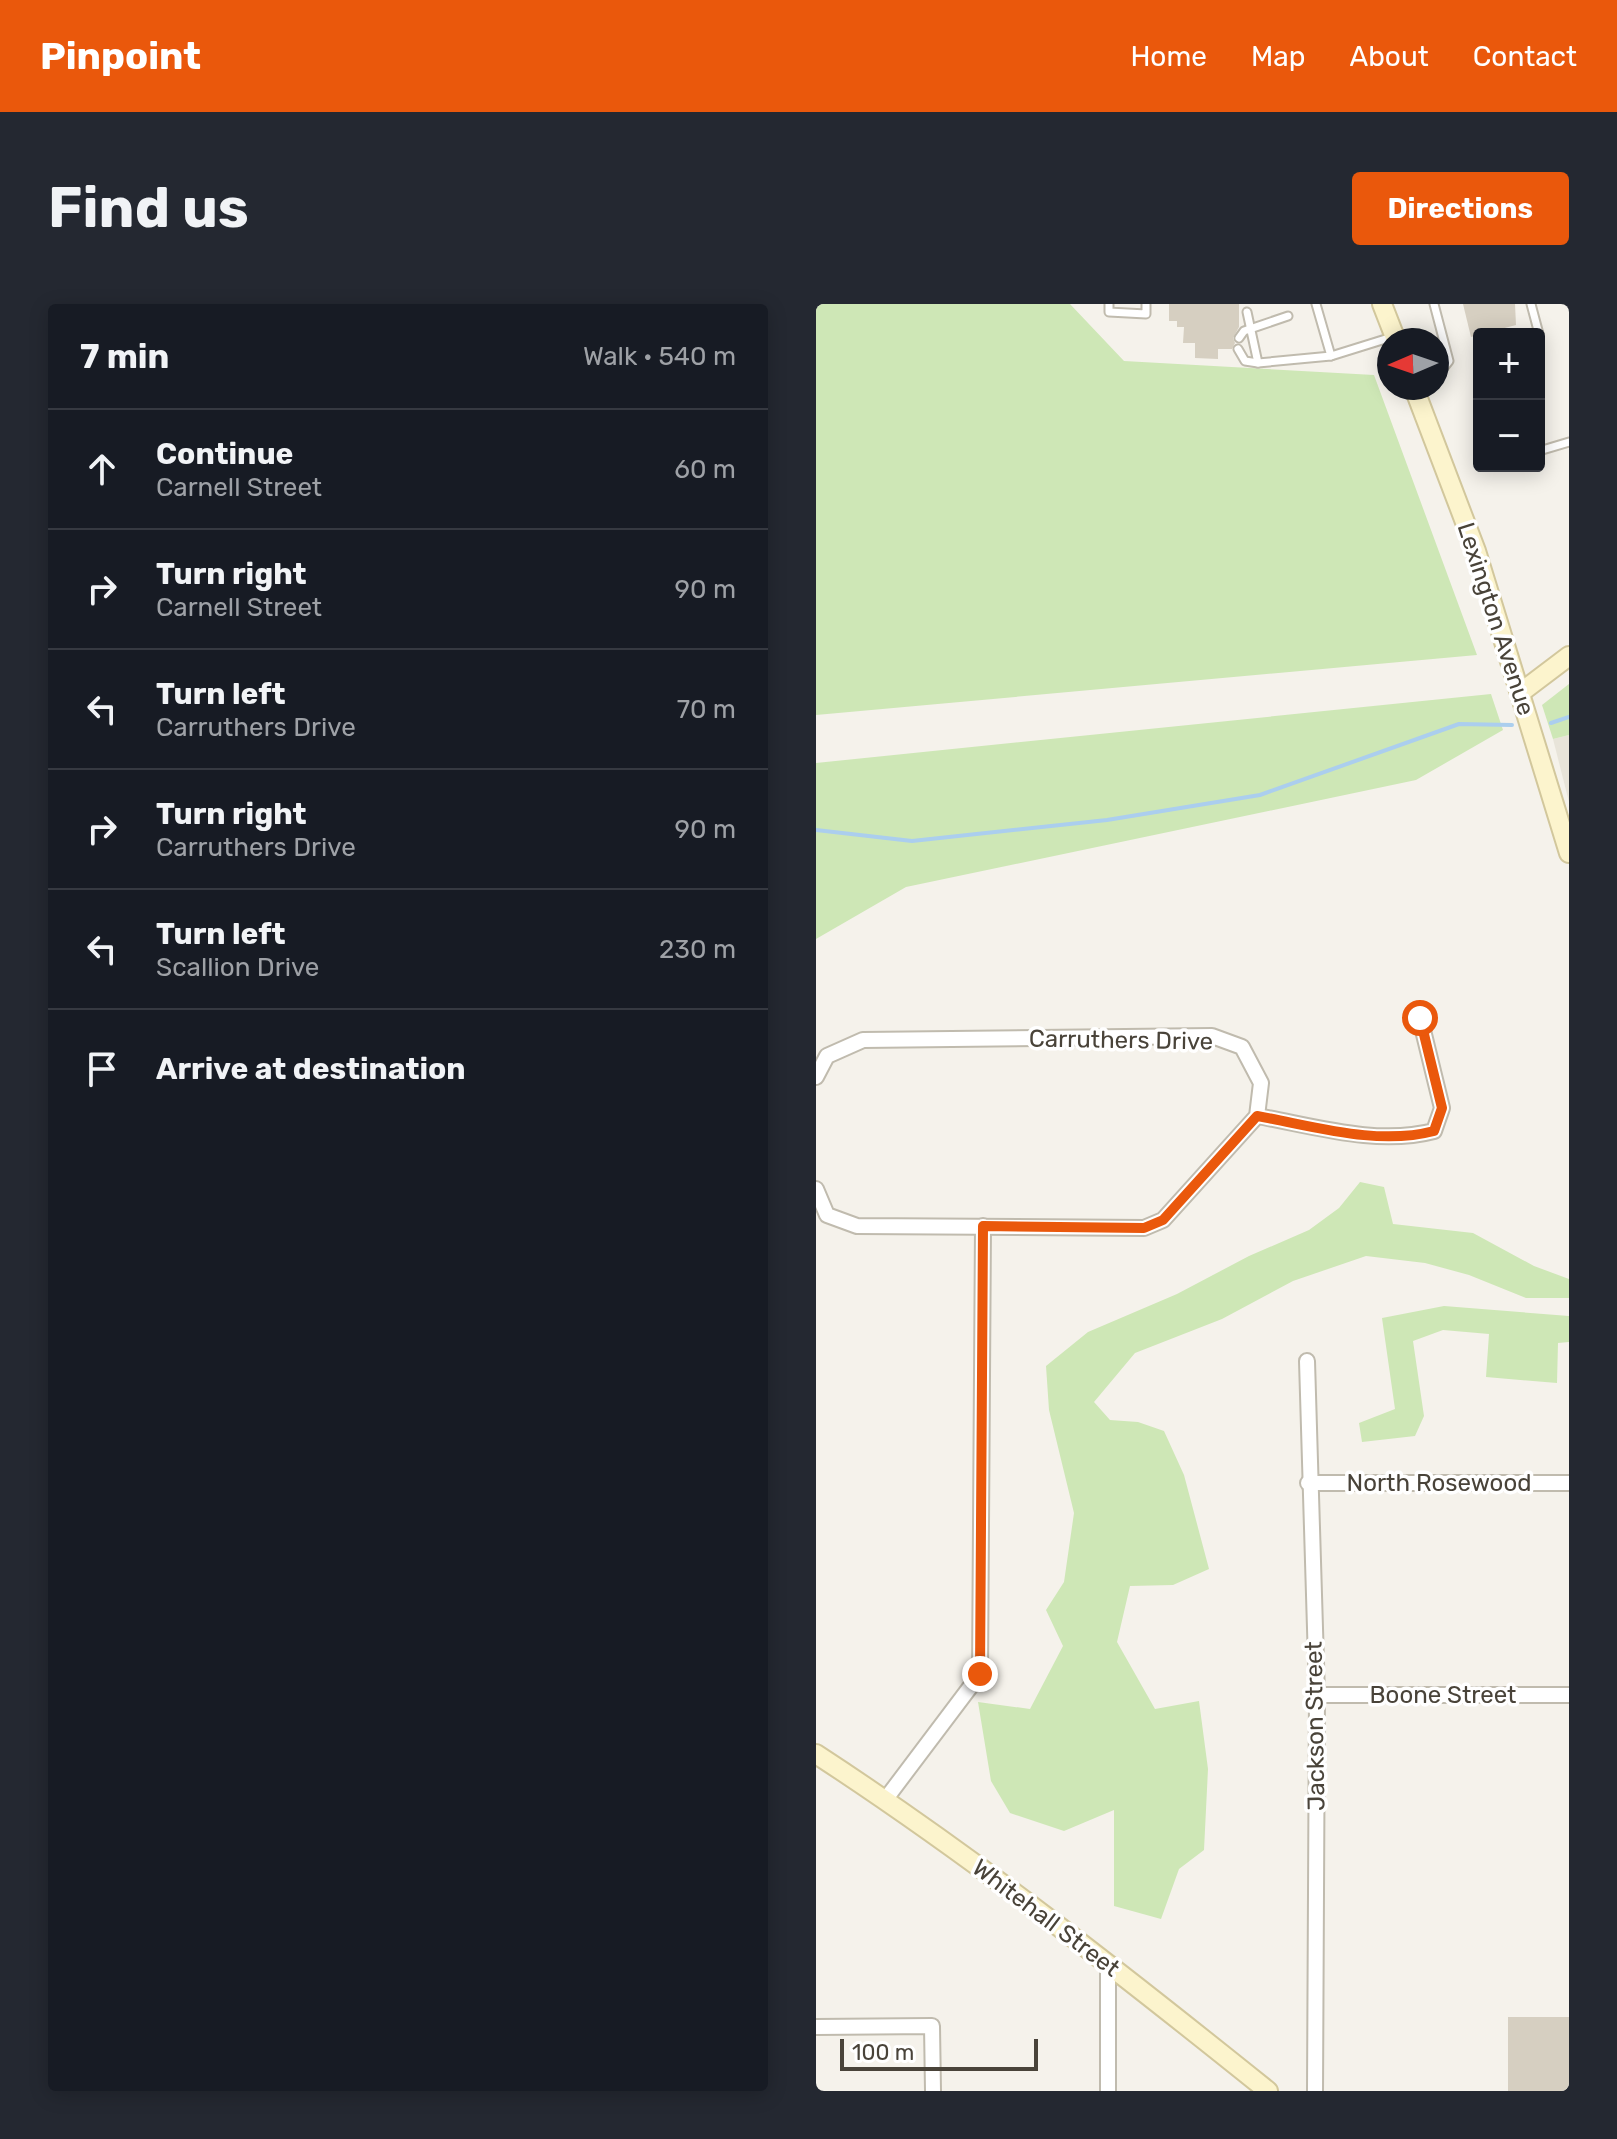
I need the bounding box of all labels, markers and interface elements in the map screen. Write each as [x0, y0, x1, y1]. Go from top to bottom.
text: Pinpoint [40, 33, 201, 79]
text: Home [1130, 40, 1207, 73]
text: Map [1251, 40, 1305, 73]
text: About [1349, 40, 1429, 73]
text: Contact [1473, 40, 1577, 73]
button: Directions [1352, 172, 1569, 245]
text: Find us [48, 175, 249, 241]
north arrow [1377, 328, 1449, 400]
map controls [1473, 328, 1545, 472]
button: + [1473, 328, 1545, 400]
text: 7 min [80, 336, 169, 377]
text: Walk · 540 m [583, 341, 736, 372]
button: − [1473, 400, 1545, 472]
text: Continue [156, 436, 293, 472]
icon: ahead [80, 447, 124, 491]
text: 60 m [674, 454, 736, 485]
text: Carnell Street [156, 472, 322, 503]
street label: Lexington Avenue [1452, 519, 1540, 719]
text: Turn right [156, 556, 307, 592]
icon: right [80, 567, 124, 611]
text: 90 m [675, 574, 736, 605]
text: Carnell Street [156, 592, 322, 623]
text: Turn left [156, 676, 286, 712]
icon: left [80, 687, 124, 731]
text: 70 m [677, 694, 736, 725]
text: Carruthers Drive [156, 712, 356, 743]
text: Turn right [156, 796, 307, 832]
icon: right [80, 807, 124, 851]
text: 90 m [675, 814, 736, 845]
text: Carruthers Drive [156, 832, 356, 863]
text: Turn left [156, 916, 286, 952]
icon: left [80, 927, 124, 971]
text: 230 m [659, 934, 736, 965]
text: Scallion Drive [156, 952, 319, 983]
route start [1402, 1000, 1438, 1036]
street label: Carruthers Drive [1029, 1024, 1213, 1056]
icon: arrive [80, 1047, 124, 1091]
text: Arrive at destination [156, 1051, 466, 1087]
street label: North Rosewood [1347, 1469, 1531, 1497]
street label: Jackson Street [1300, 1641, 1330, 1811]
route end [962, 1656, 998, 1692]
street label: Boone Street [1370, 1681, 1516, 1709]
street label: Whitehall Street [967, 1853, 1125, 1983]
scale bar [840, 2035, 1038, 2071]
text: 100 m [852, 2039, 914, 2066]

